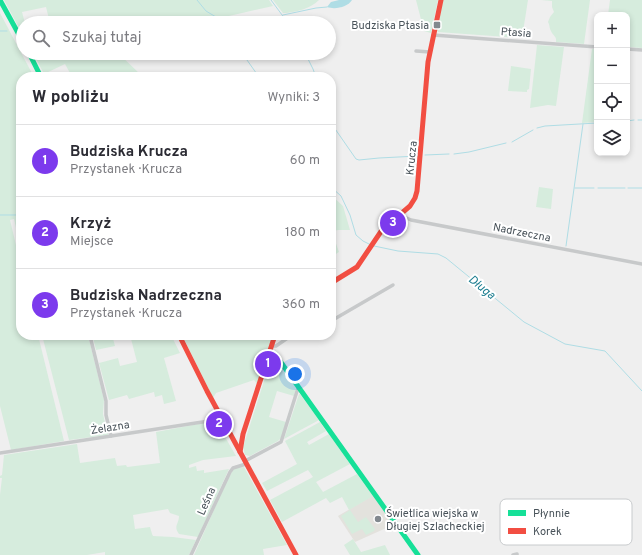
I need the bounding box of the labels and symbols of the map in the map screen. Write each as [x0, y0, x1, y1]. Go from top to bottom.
place label: Budziska Ptasia [351, 19, 429, 33]
marker: Budziska Ptasia [432, 20, 442, 30]
street label: Ptasia [500, 25, 532, 41]
street label: Krucza [403, 140, 421, 176]
pin: 3 [380, 208, 406, 238]
street label: Nadrzeczna [492, 221, 552, 245]
water label: Długa [465, 272, 499, 304]
pin: 1 [255, 349, 281, 379]
your location [285, 364, 305, 384]
pin: 2 [206, 409, 232, 439]
street label: Żelazna [90, 417, 131, 438]
street label: Leśna [195, 485, 219, 518]
legend [500, 499, 632, 545]
place label: Świetlica wiejska w Długiej Szlacheckiej [386, 506, 485, 534]
text: Płynnie [533, 507, 570, 521]
marker: Świetlica wiejska w Długiej Szlacheckiej [373, 514, 383, 524]
text: Korek [533, 525, 562, 539]

